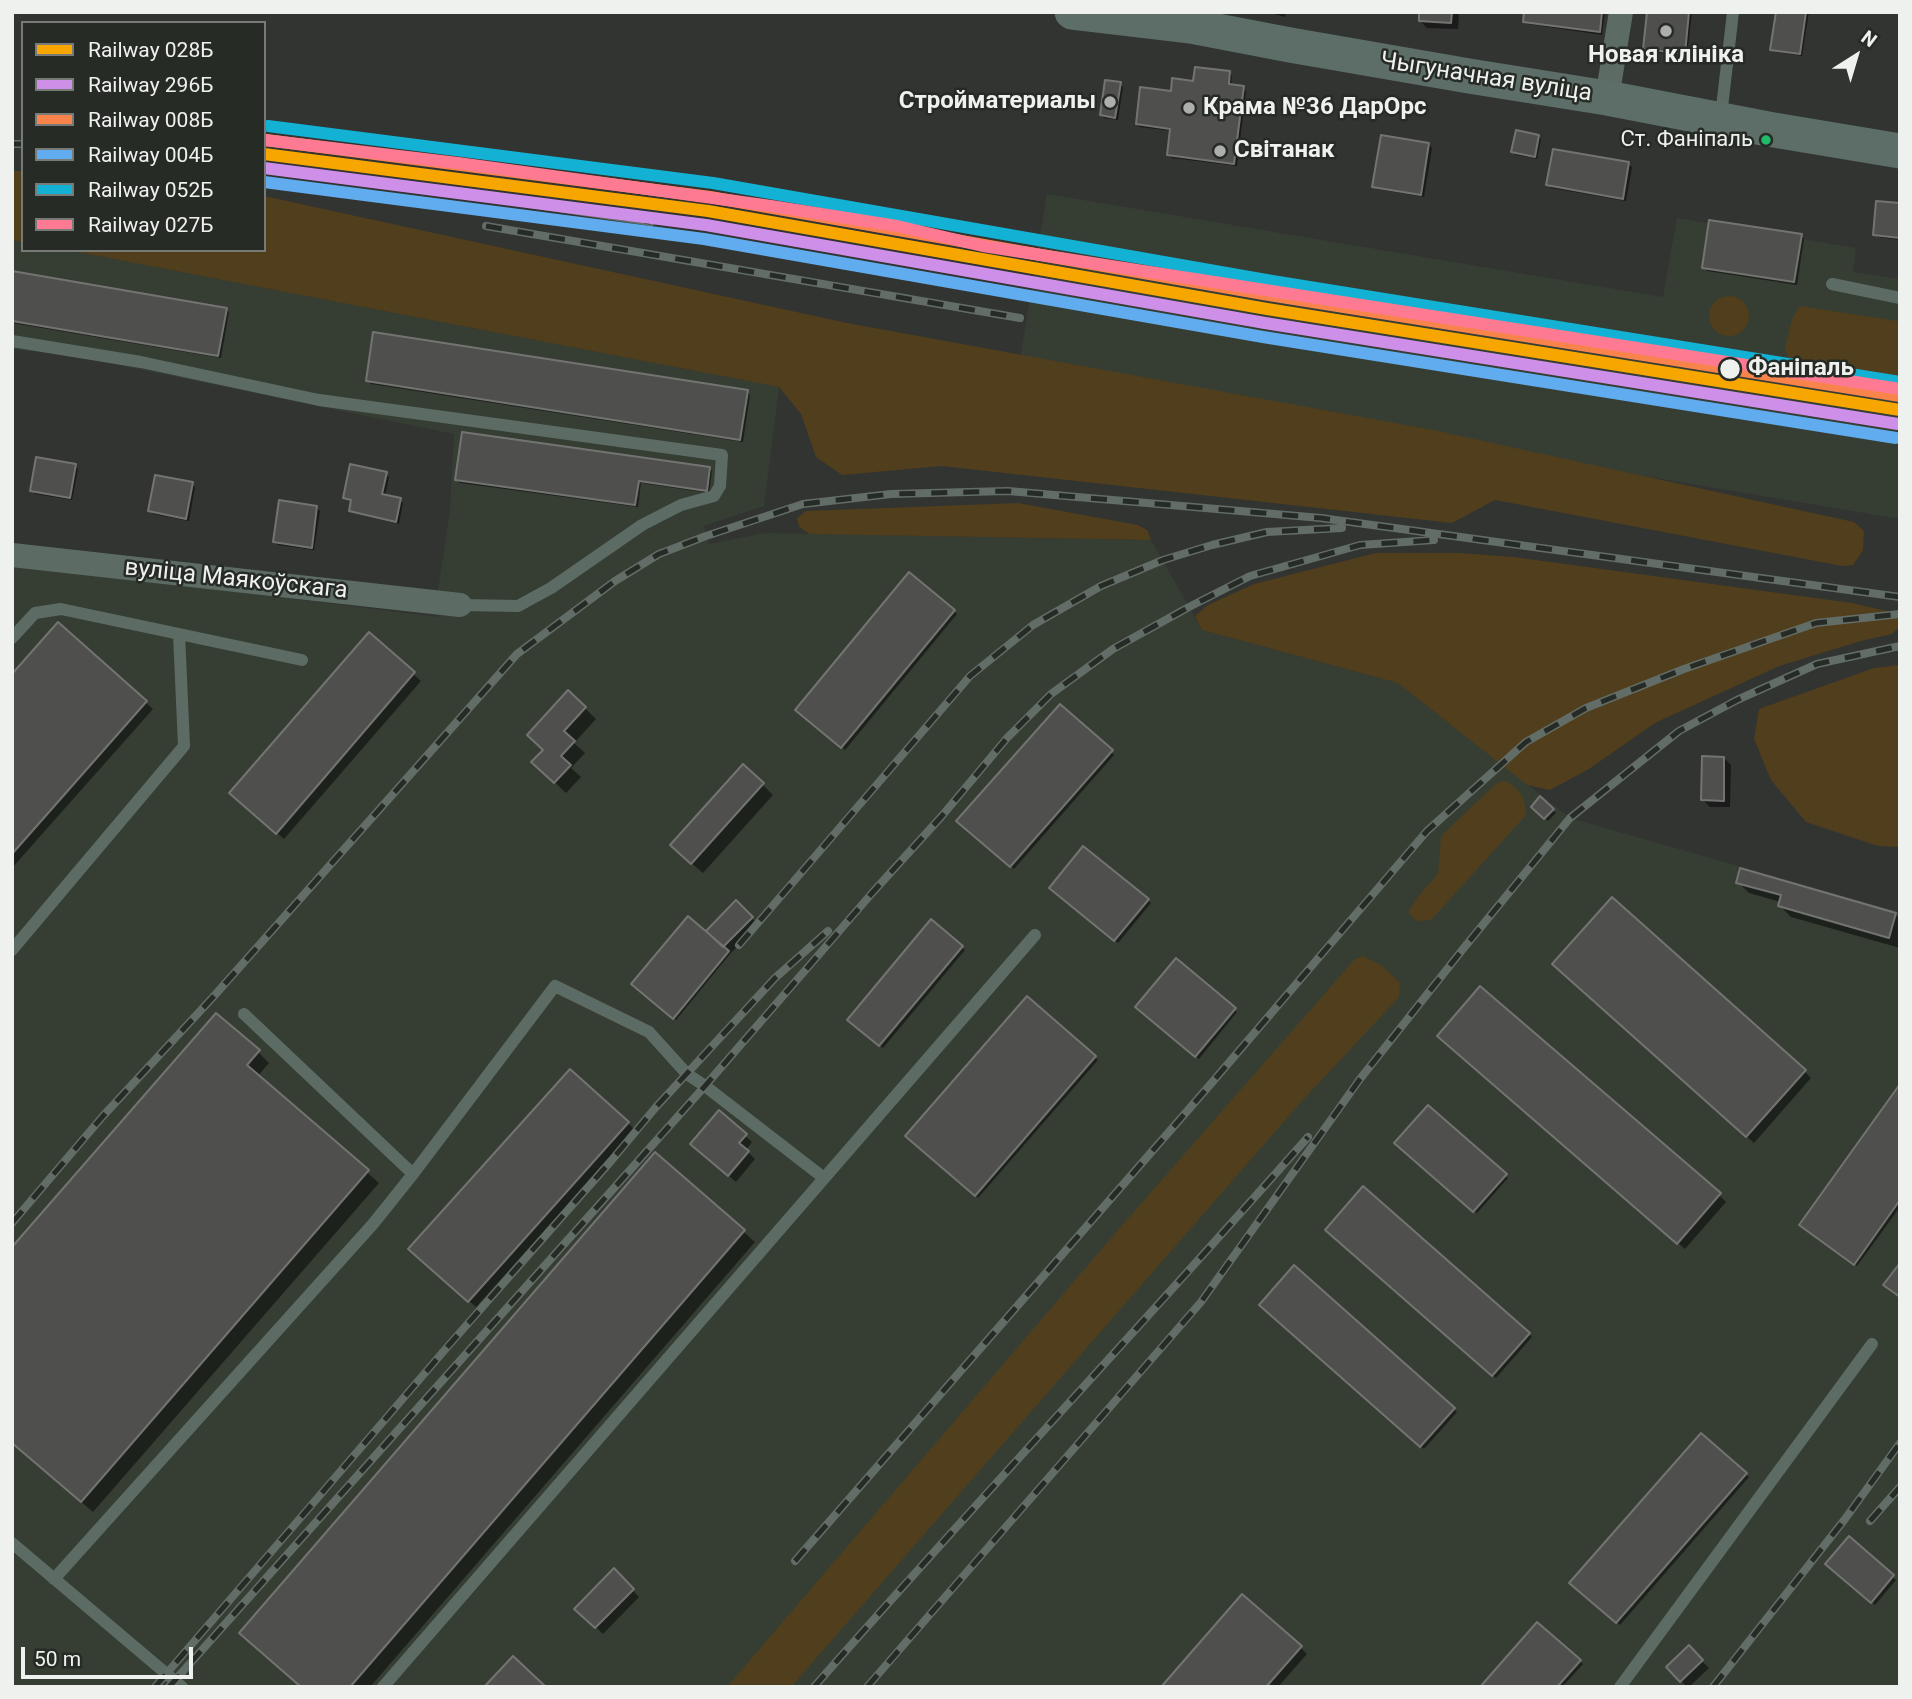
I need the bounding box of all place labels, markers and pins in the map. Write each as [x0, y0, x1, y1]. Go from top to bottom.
marker: Новая клініка [1658, 23, 1674, 39]
place label: Новая клініка [1588, 42, 1744, 70]
place label: Стройматериалы [899, 88, 1096, 116]
marker: Стройматериалы [1102, 94, 1118, 110]
place label: Крама №36 ДарОрс [1203, 94, 1426, 122]
marker: Крама №36 ДарОрс [1181, 100, 1197, 116]
place label: Ст. Фаніпаль [1621, 127, 1753, 153]
marker: Ст. Фаніпаль [1759, 133, 1773, 147]
place label: Світанак [1234, 137, 1334, 165]
marker: Світанак [1212, 143, 1228, 159]
place label: Фаніпаль [1748, 355, 1854, 383]
marker: Фаніпаль [1718, 357, 1742, 381]

